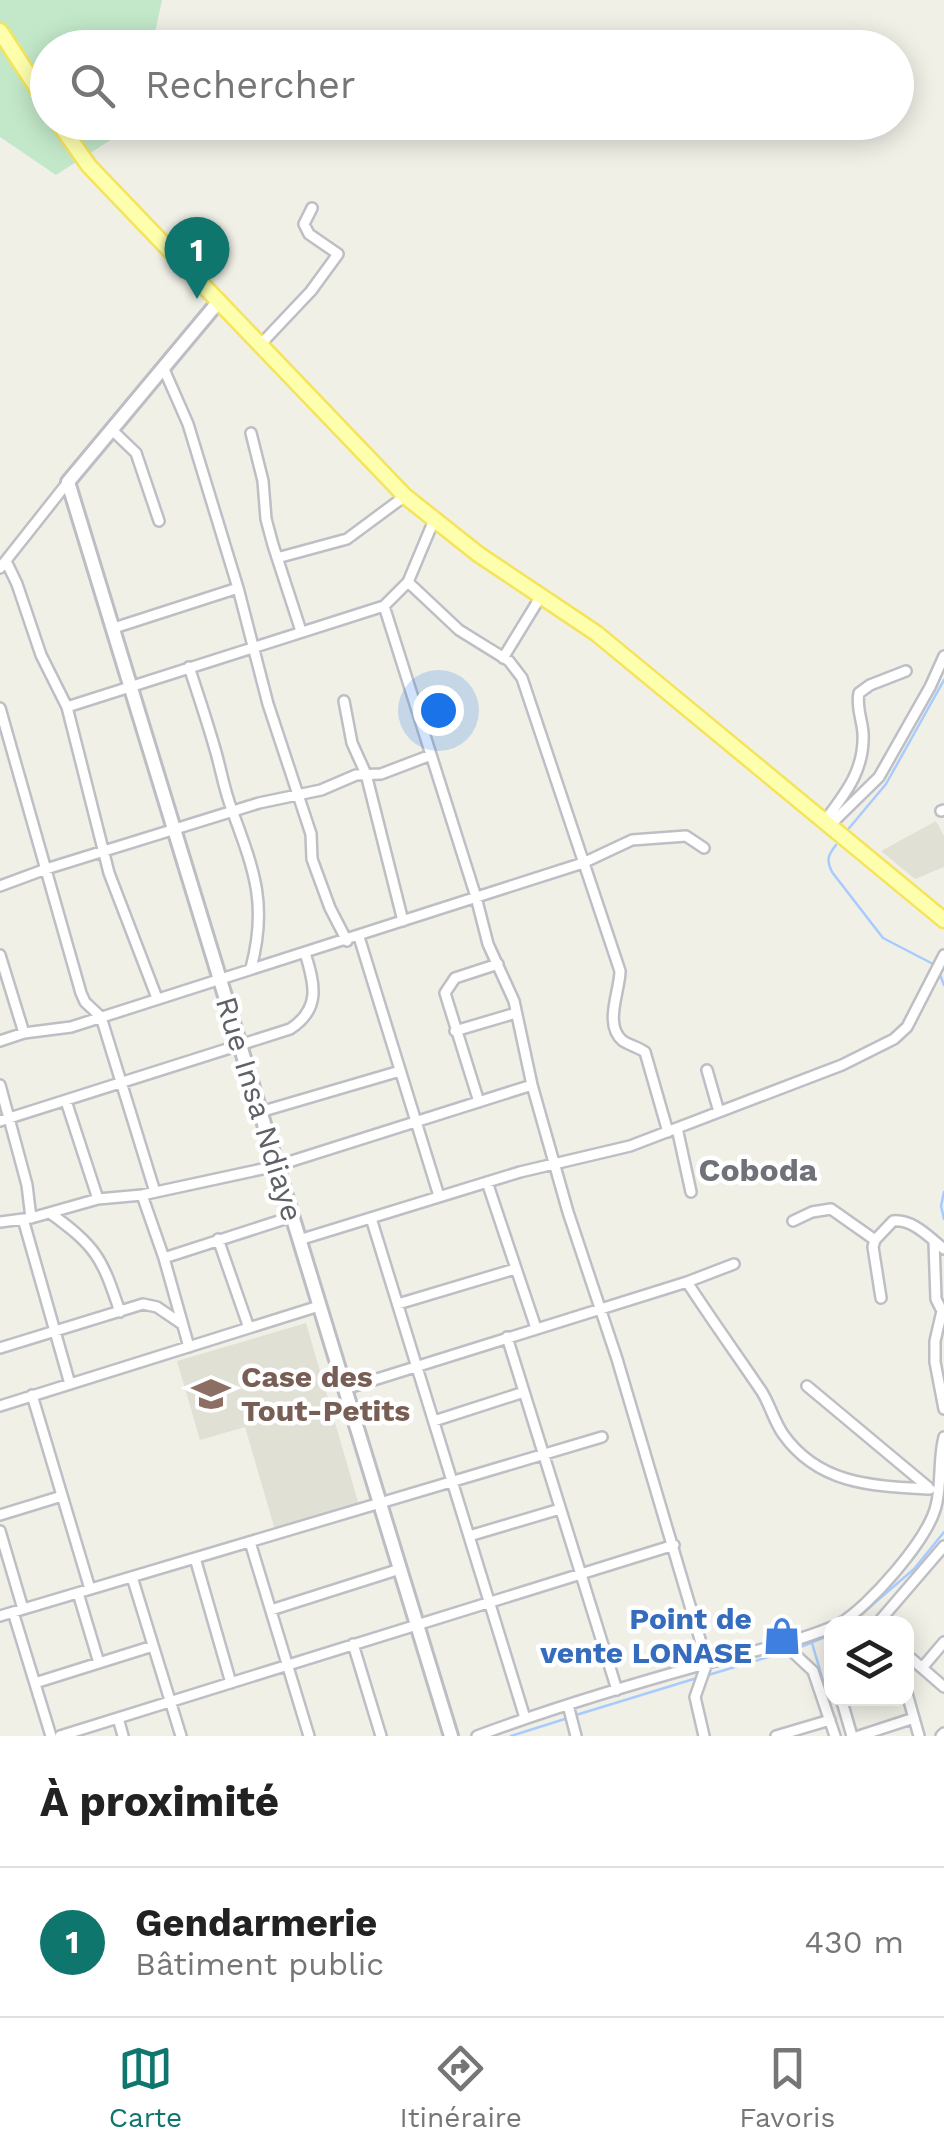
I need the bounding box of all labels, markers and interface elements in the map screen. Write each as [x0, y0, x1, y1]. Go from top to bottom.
search box [30, 30, 914, 140]
icon: search [65, 58, 120, 113]
text: Rechercher [145, 63, 355, 107]
pin: 1 [164, 216, 230, 299]
your location [413, 685, 464, 736]
street label: Rue Insa Ndiaye [209, 992, 310, 1225]
district label: Coboda [699, 1151, 818, 1189]
place label: Case des Tout-Petits [241, 1359, 410, 1428]
school or university icon: Case des Tout-Petits [190, 1373, 232, 1415]
place label: Point de vente LONASE [539, 1601, 752, 1670]
shop icon: Point de vente LONASE [761, 1615, 803, 1657]
map controls [824, 1616, 914, 1706]
button: layers [824, 1616, 914, 1706]
text: À proximité [40, 1777, 279, 1826]
text: Gendarmerie [135, 1901, 377, 1945]
text: 1 [66, 1923, 79, 1961]
text: 430 m [804, 1923, 904, 1961]
text: Bâtiment public [135, 1945, 384, 1983]
tab: Carte [109, 2041, 182, 2134]
tab: Itinéraire [400, 2041, 522, 2134]
tab: Favoris [739, 2041, 835, 2134]

